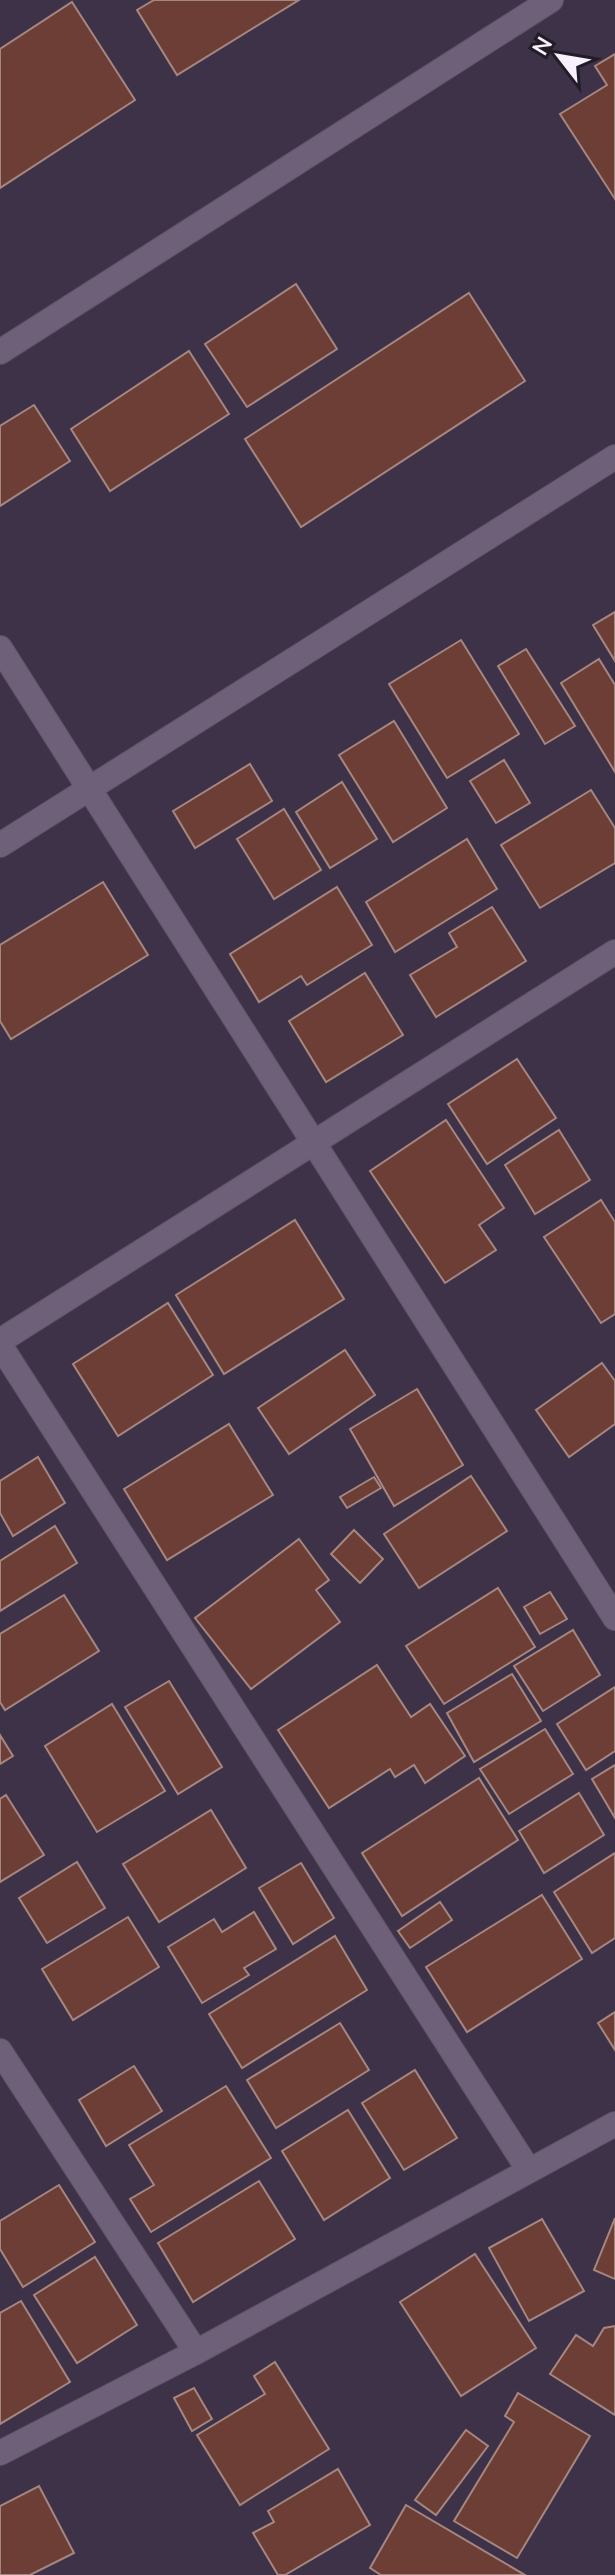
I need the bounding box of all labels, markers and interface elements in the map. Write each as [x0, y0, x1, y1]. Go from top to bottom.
north arrow [519, 16, 599, 96]
text: N [526, 31, 558, 60]

